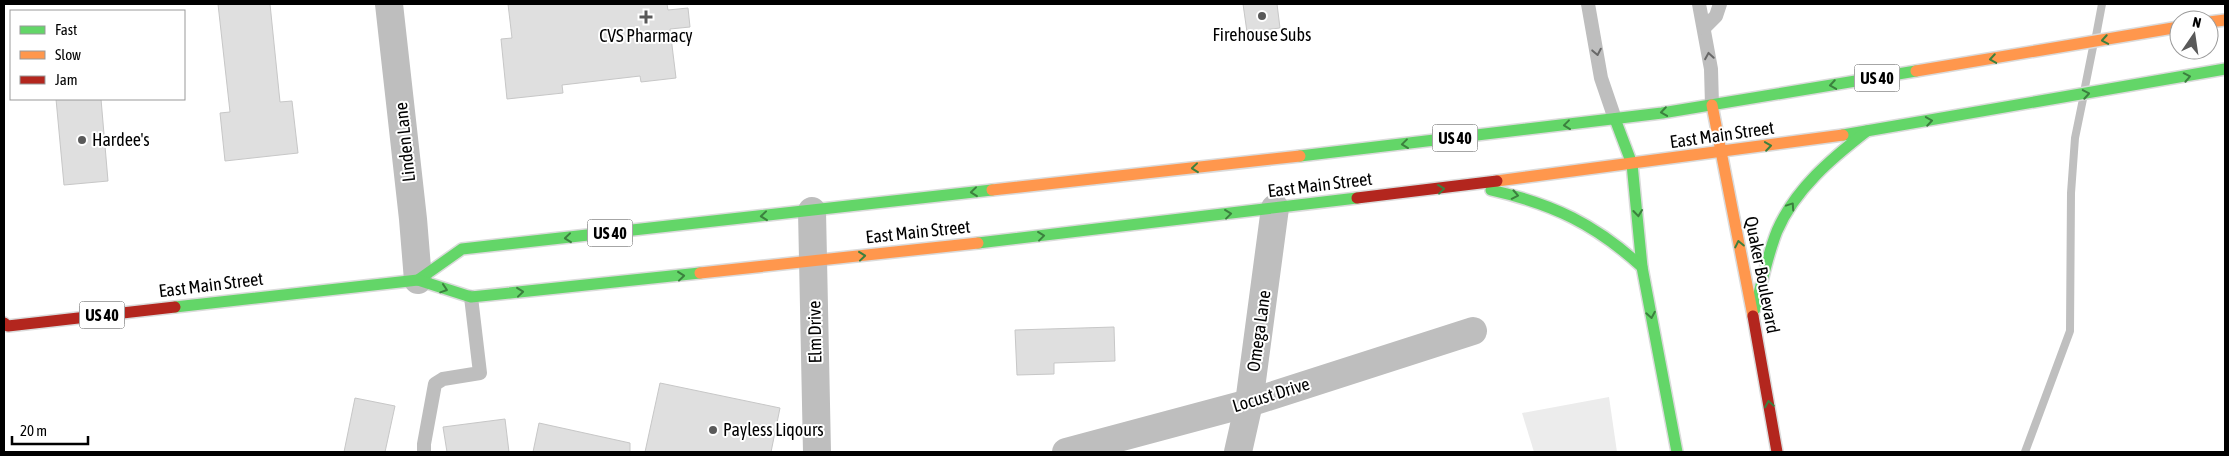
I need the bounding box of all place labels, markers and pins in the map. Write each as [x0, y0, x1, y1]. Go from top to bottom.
marker: Firehouse Subs [1256, 10, 1268, 22]
marker: CVS Pharmacy [640, 11, 652, 23]
place label: Firehouse Subs [1213, 24, 1311, 45]
place label: CVS Pharmacy [599, 25, 693, 46]
place label: Hardee's [92, 129, 150, 150]
marker: Hardee's [76, 134, 88, 146]
place label: Payless Liqours [723, 419, 824, 440]
marker: Payless Liqours [707, 424, 719, 436]

